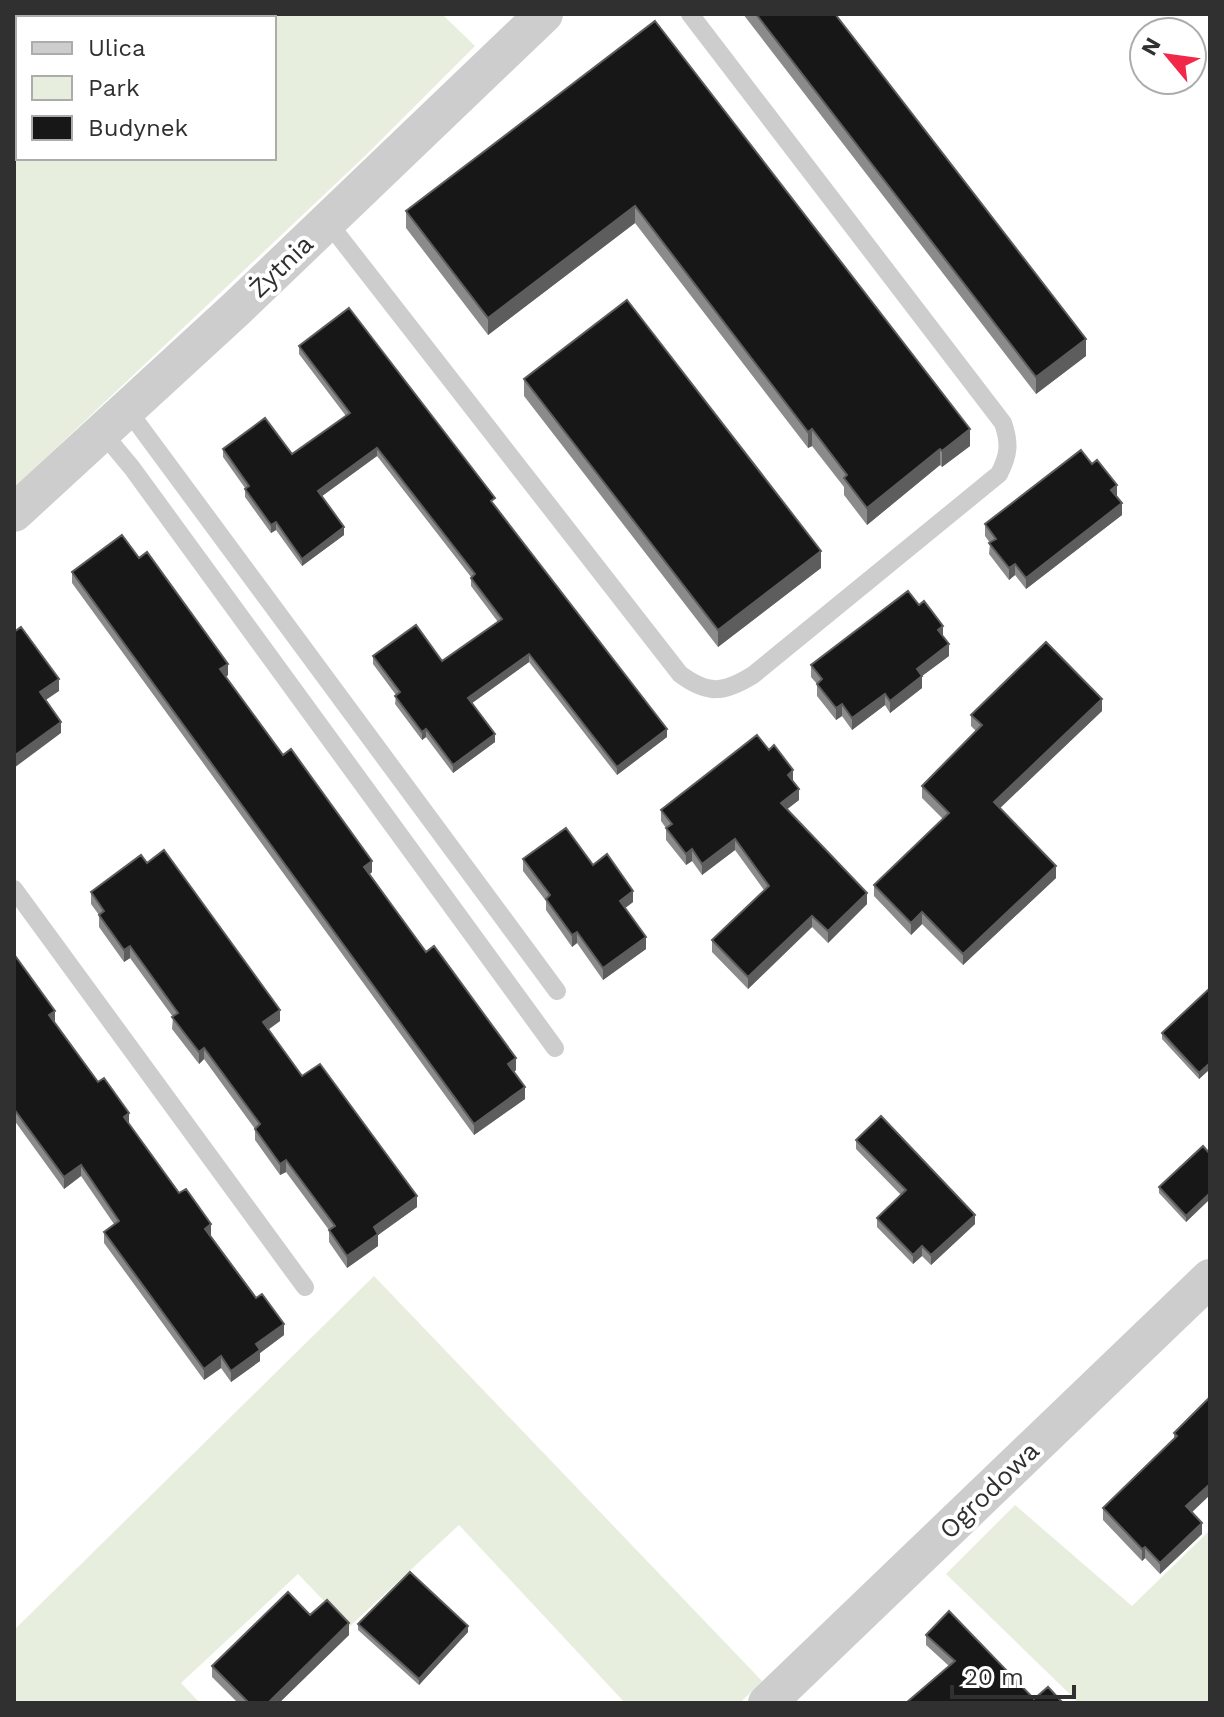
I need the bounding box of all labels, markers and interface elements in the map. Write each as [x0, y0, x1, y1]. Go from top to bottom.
legend [16, 16, 276, 160]
north arrow [1128, 16, 1208, 96]
text: N [1136, 33, 1166, 60]
text: Ulica [88, 34, 146, 62]
text: Park [88, 74, 140, 102]
text: Budynek [88, 114, 189, 142]
street label: Żytnia [243, 228, 319, 304]
street label: Ogrodowa [933, 1435, 1045, 1545]
scale bar [952, 1649, 1074, 1699]
text: 20 m [964, 1663, 1024, 1691]

